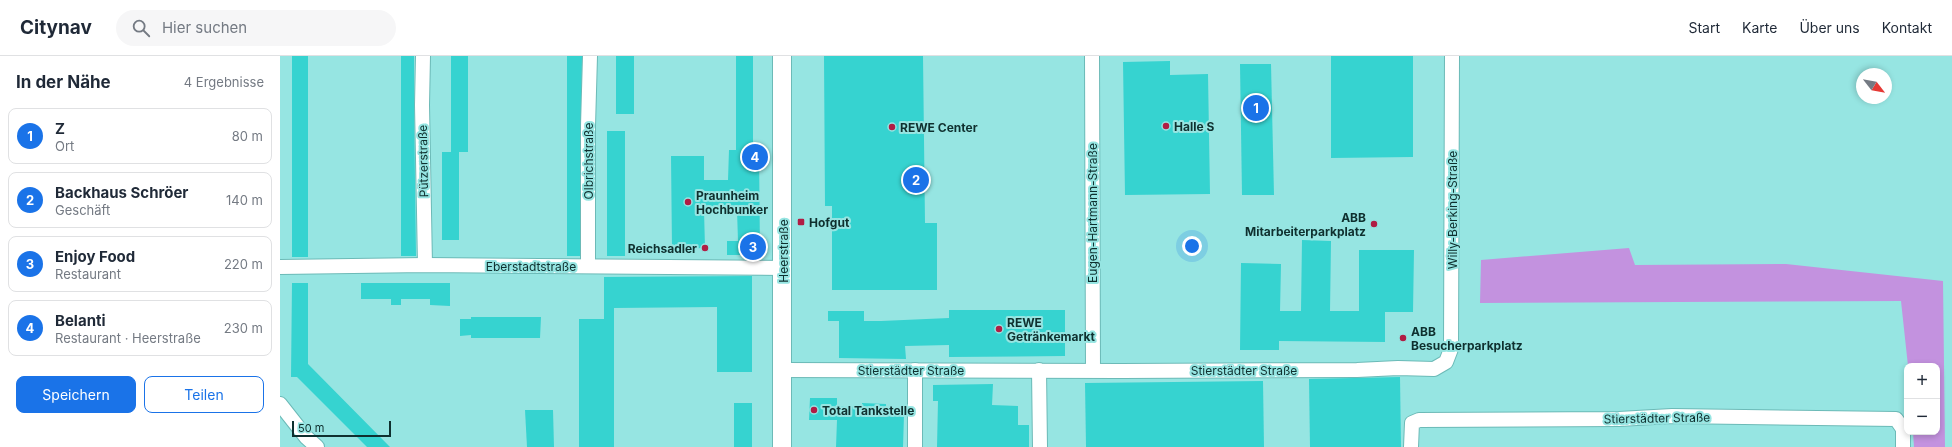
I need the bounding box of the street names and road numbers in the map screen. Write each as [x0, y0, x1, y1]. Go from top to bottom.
street label: Olbrichstraße [581, 123, 596, 199]
street label: Pützerstraße [415, 125, 431, 197]
street label: Eugen-Hartmann-Straße [1085, 143, 1100, 283]
street label: Willy-Berking-Straße [1445, 151, 1460, 269]
street label: Heerstraße [776, 219, 791, 283]
street label: Eberstadtstraße [486, 259, 576, 274]
street label: Stierstädter Straße [858, 363, 964, 378]
street label: Stierstädter Straße [1191, 363, 1297, 378]
street label: Stierstädter Straße [1604, 410, 1710, 426]

